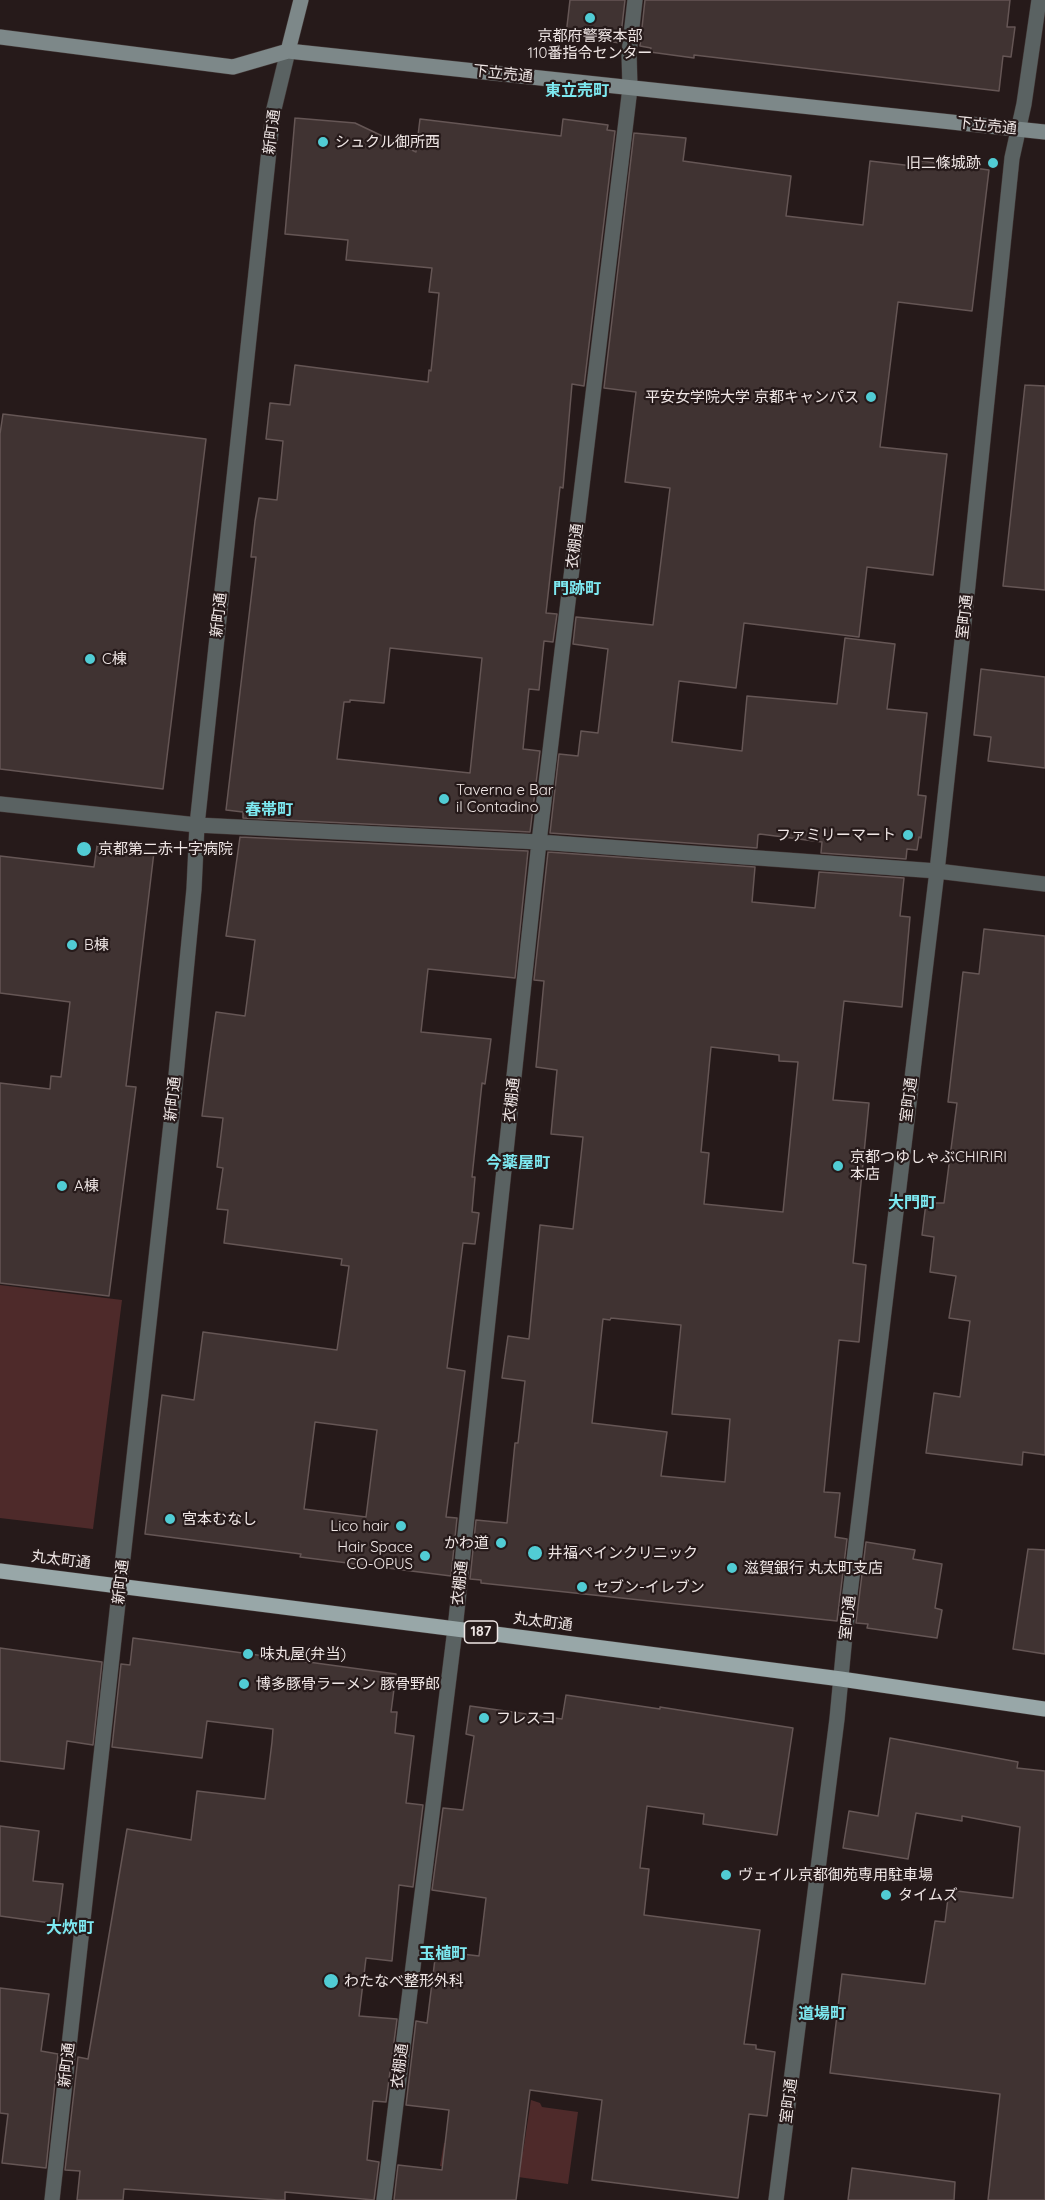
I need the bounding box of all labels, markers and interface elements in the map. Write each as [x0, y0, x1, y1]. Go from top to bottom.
marker: 京都府警察本部 110番指令センター [583, 11, 597, 25]
place label: 京都府警察本部 110番指令センター [527, 27, 653, 62]
street label: 下立売通 [472, 62, 534, 86]
district label: 東立売町 [545, 81, 609, 101]
street label: 新町通 [260, 109, 284, 155]
street label: 下立売通 [956, 114, 1018, 138]
place label: シュクル御所西 [335, 133, 440, 151]
marker: シュクル御所西 [316, 135, 330, 149]
place label: 旧二條城跡 [906, 154, 981, 172]
marker: 旧二條城跡 [986, 156, 1000, 170]
place label: 平安女学院大学 京都キャンパス [645, 388, 859, 406]
marker: 平安女学院大学 京都キャンパス [864, 390, 878, 404]
street label: 衣棚通 [563, 523, 587, 569]
district label: 門跡町 [553, 579, 601, 599]
street label: 新町通 [208, 592, 230, 638]
street label: 室町通 [954, 594, 976, 640]
place label: C棟 [102, 650, 127, 668]
marker: C棟 [83, 652, 97, 666]
place label: Taverna e Bar il Contadino [456, 781, 554, 816]
marker: Taverna e Bar il Contadino [437, 792, 451, 806]
district label: 春帯町 [245, 800, 293, 820]
place label: ファミリーマート [776, 826, 896, 844]
marker: ファミリーマート [901, 828, 915, 842]
marker: 京都第二赤十字病院 [75, 840, 93, 858]
place label: 京都第二赤十字病院 [98, 840, 233, 858]
place label: B棟 [84, 936, 109, 954]
marker: B棟 [65, 938, 79, 952]
street label: 新町通 [162, 1076, 184, 1122]
street label: 衣棚通 [501, 1077, 523, 1123]
street label: 室町通 [897, 1077, 921, 1123]
place label: 京都つゆしゃぶCHIRIRI 本店 [850, 1148, 1007, 1183]
district label: 今薬屋町 [486, 1153, 550, 1173]
marker: 京都つゆしゃぶCHIRIRI 本店 [831, 1159, 845, 1173]
place label: A棟 [74, 1177, 99, 1195]
marker: A棟 [55, 1179, 69, 1193]
district label: 大門町 [888, 1193, 936, 1213]
place label: 宮本むなし [182, 1510, 257, 1528]
marker: 宮本むなし [163, 1512, 177, 1526]
place label: Lico hair [330, 1517, 389, 1535]
marker: Lico hair [394, 1519, 408, 1533]
place label: かわ道 [444, 1534, 489, 1552]
marker: かわ道 [494, 1536, 508, 1550]
place label: Hair Space CO-OPUS [337, 1538, 413, 1573]
marker: 井福ペインクリニック [526, 1544, 544, 1562]
place label: 井福ペインクリニック [548, 1544, 698, 1562]
street label: 丸太町通 [30, 1547, 92, 1573]
marker: Hair Space CO-OPUS [418, 1549, 432, 1563]
street label: 新町通 [110, 1559, 132, 1605]
place label: 滋賀銀行 丸太町支店 [744, 1559, 883, 1577]
street label: 衣棚通 [449, 1560, 471, 1606]
marker: 滋賀銀行 丸太町支店 [725, 1561, 739, 1575]
place label: セブン-イレブン [594, 1578, 705, 1596]
marker: セブン-イレブン [575, 1580, 589, 1594]
street label: 室町通 [837, 1595, 859, 1641]
street label: 丸太町通 [512, 1609, 574, 1635]
road number: 187 [464, 1621, 498, 1643]
place label: 味丸屋(弁当) [260, 1645, 346, 1663]
marker: 味丸屋(弁当) [241, 1647, 255, 1661]
place label: 博多豚骨ラーメン 豚骨野郎 [256, 1675, 440, 1693]
marker: 博多豚骨ラーメン 豚骨野郎 [237, 1677, 251, 1691]
place label: フレスコ [496, 1709, 556, 1727]
marker: フレスコ [477, 1711, 491, 1725]
place label: ヴェイル京都御苑専用駐車場 [738, 1866, 933, 1884]
marker: ヴェイル京都御苑専用駐車場 [719, 1868, 733, 1882]
place label: タイムズ [898, 1886, 958, 1904]
marker: タイムズ [879, 1888, 893, 1902]
district label: 大炊町 [46, 1918, 94, 1938]
district label: 玉植町 [419, 1944, 467, 1964]
marker: わたなべ整形外科 [322, 1972, 340, 1990]
place label: わたなべ整形外科 [344, 1972, 464, 1990]
district label: 道場町 [798, 2004, 846, 2024]
street label: 新町通 [56, 2042, 78, 2088]
street label: 衣棚通 [388, 2043, 412, 2089]
street label: 室町通 [777, 2078, 801, 2124]

